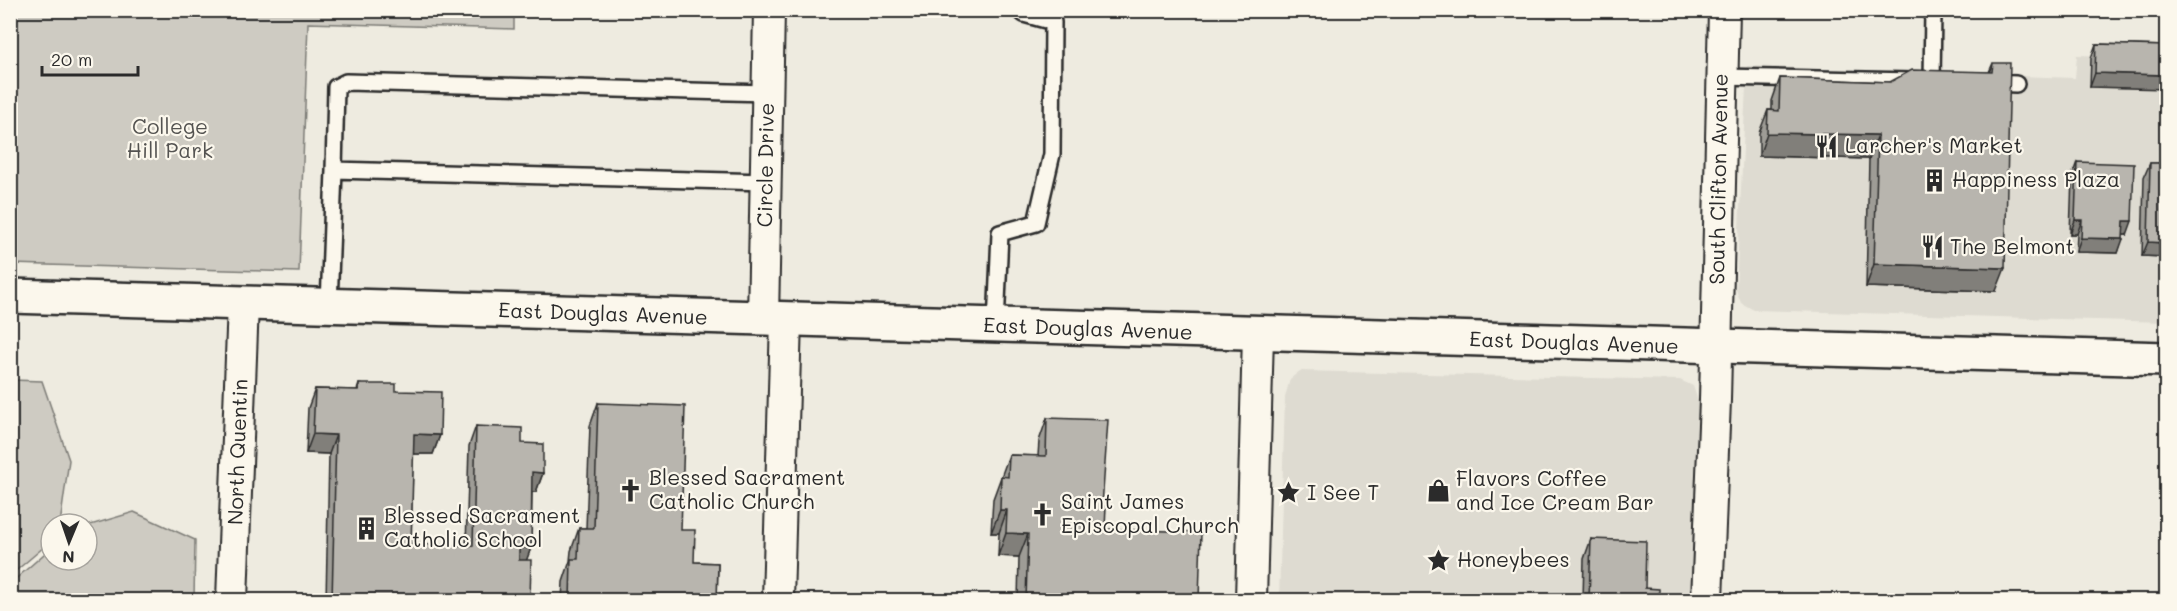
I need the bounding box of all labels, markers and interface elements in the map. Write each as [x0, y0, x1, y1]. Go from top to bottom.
scale bar [42, 39, 138, 77]
text: 20 m [51, 47, 92, 71]
street label: South Clifton Avenue [1702, 73, 1733, 285]
street label: Circle Drive [750, 102, 779, 228]
park label: College Hill Park [127, 112, 213, 163]
place label: Larcher's Market [1845, 131, 2023, 158]
restaurant icon: Larcher's Market [1814, 133, 1840, 159]
place label: Happiness Plaza [1952, 165, 2120, 192]
building icon: Happiness Plaza [1921, 167, 1947, 193]
place label: The Belmont [1950, 232, 2075, 259]
restaurant icon: The Belmont [1919, 234, 1945, 260]
street label: East Douglas Avenue [498, 295, 708, 330]
street label: East Douglas Avenue [983, 310, 1193, 345]
street label: East Douglas Avenue [1469, 324, 1679, 359]
street label: North Quentin [220, 378, 253, 525]
place label: Blessed Sacrament Catholic Church [649, 463, 845, 514]
place label: Flavors Coffee and Ice Cream Bar [1456, 464, 1654, 515]
church icon: Blessed Sacrament Catholic Church [618, 477, 644, 503]
place label: I See T [1307, 478, 1379, 505]
shop icon: Flavors Coffee and Ice Cream Bar [1425, 478, 1451, 504]
place icon: I See T [1276, 480, 1302, 506]
place label: Saint James Episcopal Church [1061, 487, 1239, 538]
place label: Blessed Sacrament Catholic School [384, 501, 580, 552]
church icon: Saint James Episcopal Church [1030, 501, 1056, 527]
north arrow [39, 512, 99, 572]
building icon: Blessed Sacrament Catholic School [353, 515, 379, 541]
place label: Honeybees [1457, 545, 1570, 572]
text: N [62, 547, 75, 568]
place icon: Honeybees [1426, 547, 1452, 573]

